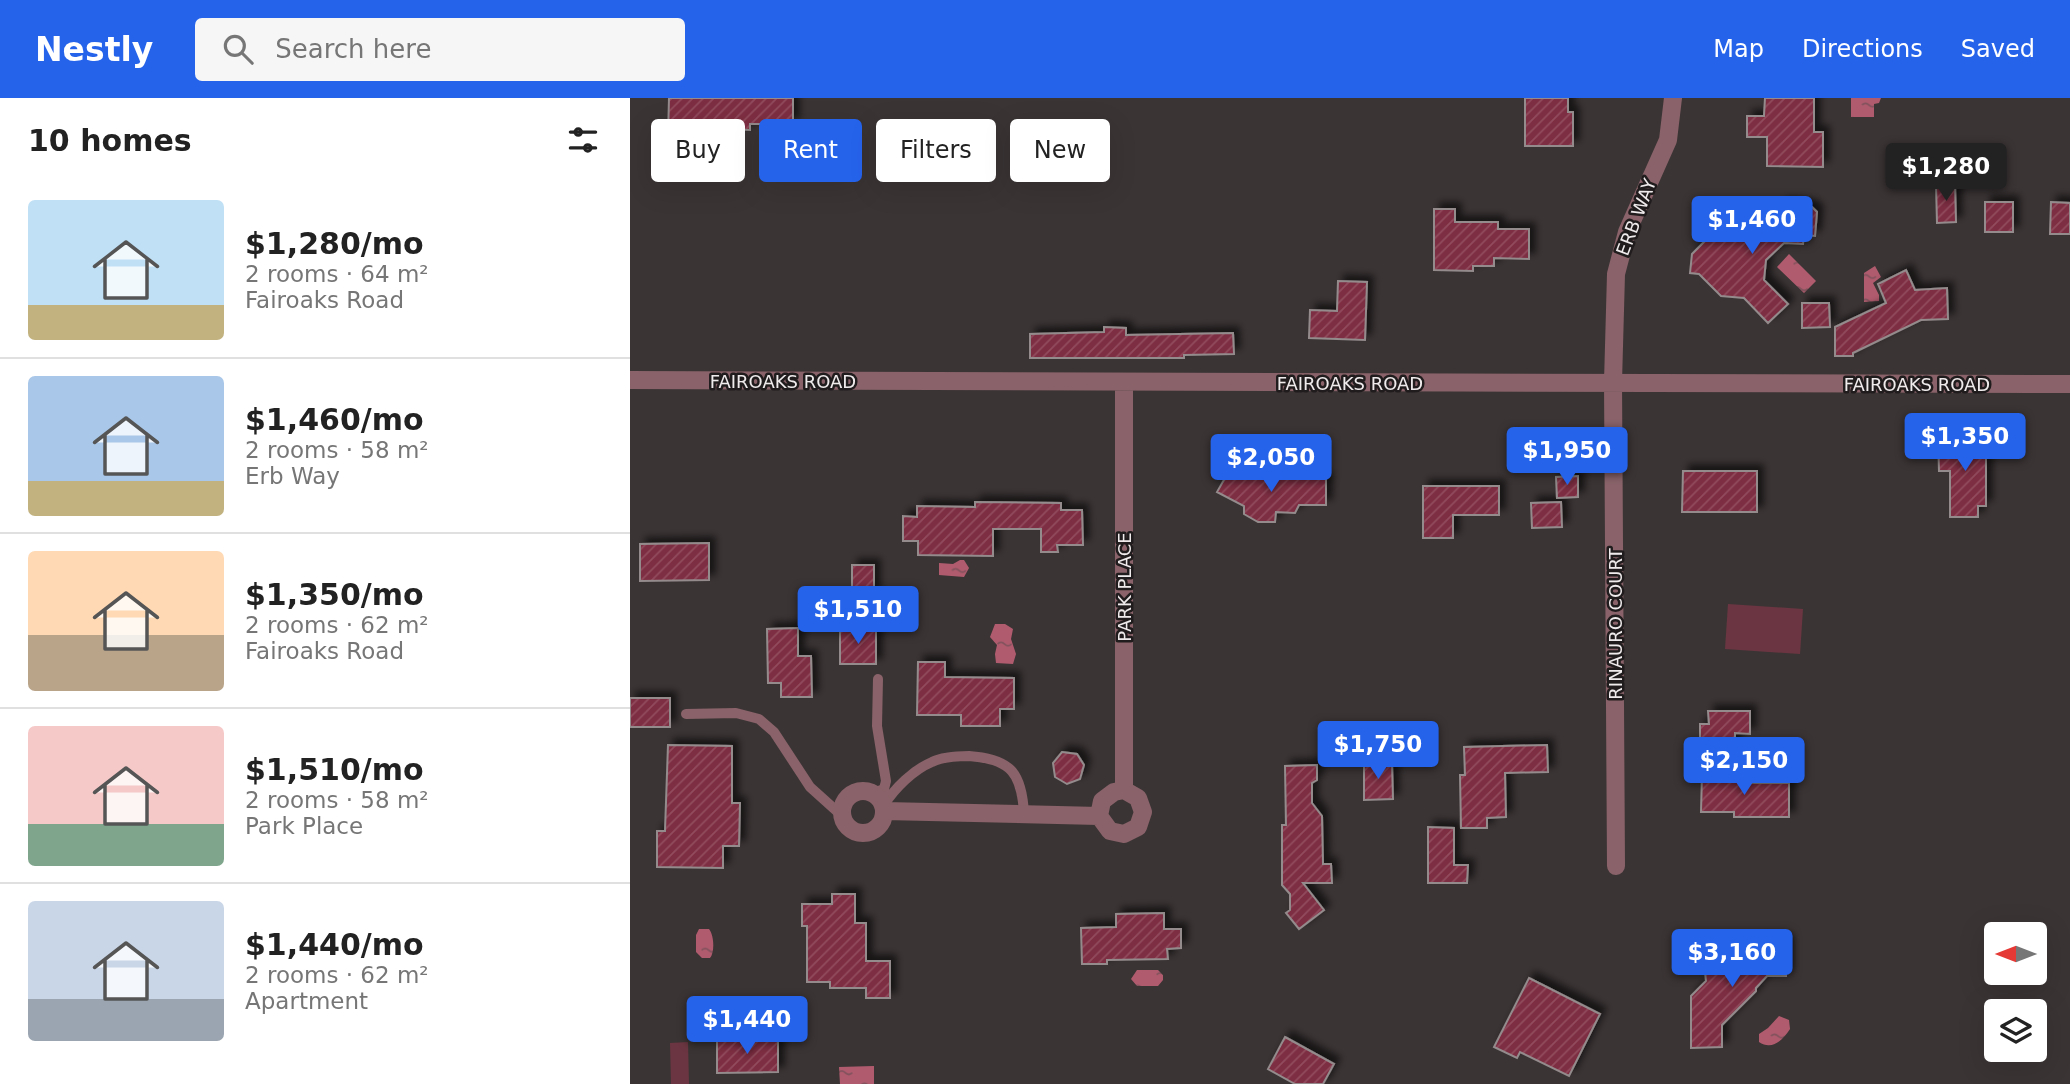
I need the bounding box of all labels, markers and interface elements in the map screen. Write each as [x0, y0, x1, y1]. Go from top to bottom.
search box [195, 18, 685, 81]
text: Nestly [35, 30, 153, 69]
icon: search [219, 30, 257, 68]
text: Search here [275, 34, 431, 64]
text: Map [1713, 35, 1764, 63]
text: Directions [1802, 35, 1923, 63]
text: Saved [1961, 35, 2035, 63]
chip: Buy [651, 119, 745, 182]
chip: Rent [759, 119, 862, 182]
chip: Filters [876, 119, 996, 182]
chip: New [1010, 119, 1110, 182]
icon: filters [564, 121, 602, 159]
text: 10 homes [28, 123, 192, 158]
pin: $1,280 [1889, 144, 2003, 203]
text: $1,280 [1902, 153, 1990, 179]
street label: ERB WAY [1612, 175, 1661, 258]
pin: $1,460 [1695, 197, 1809, 256]
text: $1,460 [1708, 206, 1796, 232]
text: $1,280/mo [245, 226, 424, 261]
icon: home [84, 228, 168, 312]
text: 2 rooms · 64 m² [245, 261, 429, 287]
text: Fairoaks Road [245, 287, 404, 313]
street label: FAIROAKS ROAD [710, 371, 856, 392]
street label: FAIROAKS ROAD [1277, 373, 1423, 394]
street label: FAIROAKS ROAD [1844, 374, 1990, 395]
text: $1,460/mo [245, 402, 424, 437]
icon: home [84, 404, 168, 488]
pin: $1,350 [1908, 414, 2022, 473]
text: $1,350 [1921, 423, 2009, 449]
pin: $1,950 [1510, 428, 1624, 487]
pin: $2,050 [1214, 434, 1328, 494]
text: 2 rooms · 58 m² [245, 437, 429, 463]
text: $1,950 [1523, 437, 1611, 463]
text: $2,050 [1227, 444, 1315, 470]
text: Erb Way [245, 463, 340, 489]
street label: PARK PLACE [1114, 532, 1135, 642]
street label: RINAURO COURT [1605, 547, 1626, 700]
text: $1,350/mo [245, 577, 424, 612]
icon: home [84, 579, 168, 663]
pin: $1,510 [801, 587, 915, 646]
text: $1,510 [814, 596, 902, 622]
text: 2 rooms · 62 m² [245, 612, 429, 638]
text: Fairoaks Road [245, 638, 404, 664]
pin: $1,750 [1321, 722, 1435, 781]
text: $1,750 [1334, 731, 1422, 757]
pin: $2,150 [1687, 738, 1801, 797]
text: $2,150 [1700, 747, 1788, 773]
text: $1,510/mo [245, 752, 424, 787]
icon: home [84, 754, 168, 838]
text: 2 rooms · 58 m² [245, 787, 429, 813]
text: Park Place [245, 813, 363, 839]
north arrow [1984, 922, 2048, 985]
map controls [1984, 922, 2047, 1062]
text: $1,440/mo [245, 927, 424, 962]
icon: home [84, 929, 168, 1013]
pin: $3,160 [1675, 930, 1789, 989]
text: $3,160 [1688, 939, 1776, 965]
text: 2 rooms · 62 m² [245, 962, 429, 988]
text: Apartment [245, 988, 368, 1014]
pin: $1,440 [690, 996, 804, 1056]
button: layers [1984, 999, 2047, 1062]
text: $1,440 [703, 1006, 791, 1032]

